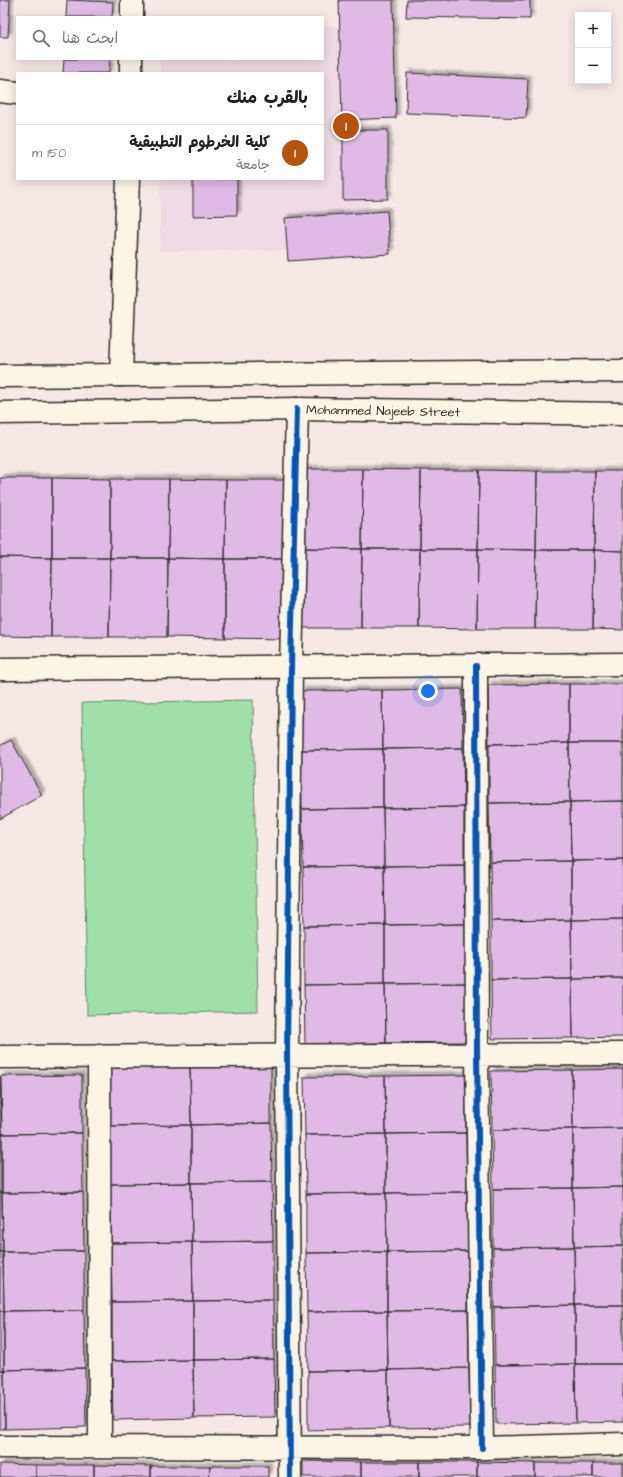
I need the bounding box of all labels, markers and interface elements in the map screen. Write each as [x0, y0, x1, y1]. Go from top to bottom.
map controls [575, 12, 611, 84]
button: + [575, 12, 611, 48]
search box [16, 16, 324, 60]
icon: search [30, 27, 52, 49]
text: ابحث هنا [62, 28, 118, 49]
button: − [575, 48, 611, 84]
text: بالقرب منك [227, 86, 308, 110]
pin: 1 [333, 111, 359, 141]
text: كلية الخرطوم التطبيقية [129, 132, 270, 153]
text: 150 m [32, 144, 66, 162]
text: 1 [294, 144, 296, 162]
text: جامعة [236, 156, 270, 174]
street label: Mohammed Najeeb Street [306, 401, 461, 421]
your location [418, 681, 438, 701]

